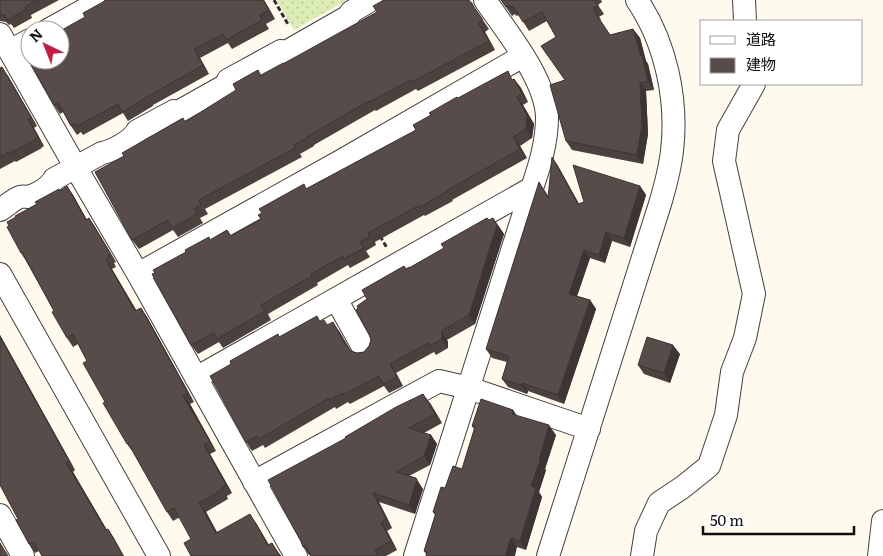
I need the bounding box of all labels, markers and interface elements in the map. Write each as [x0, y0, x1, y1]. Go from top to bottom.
north arrow [20, 20, 70, 70]
legend [700, 20, 863, 85]
text: N [24, 23, 47, 46]
text: 道路 [746, 27, 776, 50]
text: 建物 [746, 52, 776, 75]
scale bar [703, 504, 854, 536]
text: 50 m [710, 508, 744, 531]

